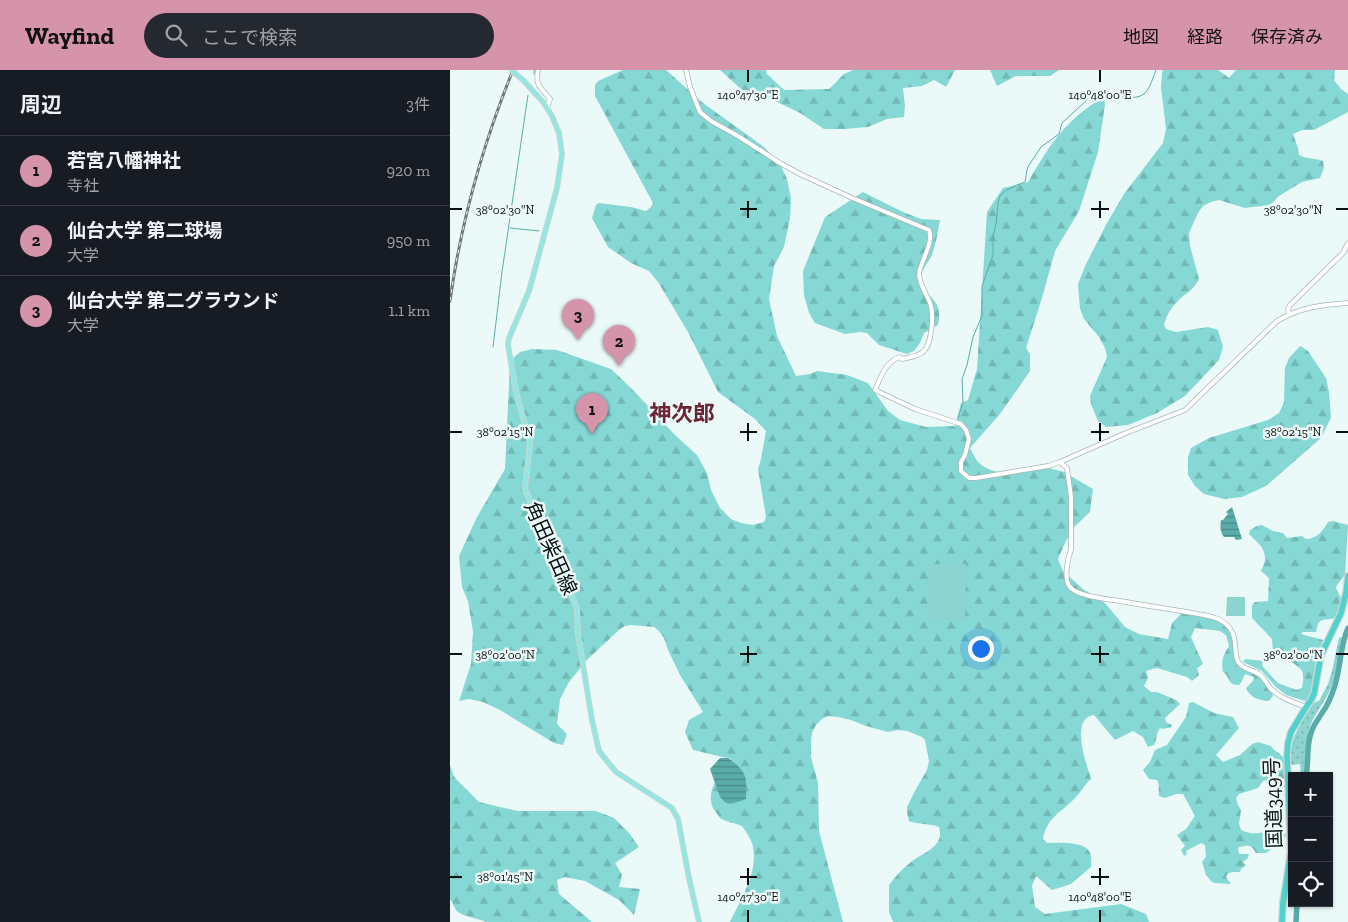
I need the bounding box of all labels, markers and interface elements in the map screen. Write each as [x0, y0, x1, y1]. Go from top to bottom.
search box [144, 13, 494, 58]
text: Wayfind [25, 21, 114, 50]
icon: search [162, 21, 190, 49]
text: ここで検索 [202, 26, 297, 49]
text: 地図 [1123, 26, 1159, 48]
text: 経路 [1187, 26, 1223, 48]
text: 保存済み [1251, 26, 1323, 48]
text: 140°47'30"E [718, 88, 778, 102]
text: 140°48'00"E [1069, 88, 1131, 102]
text: 周辺 [20, 92, 62, 117]
text: 3件 [406, 95, 430, 114]
text: 若宮八幡神社 [67, 149, 181, 172]
text: 1 [33, 161, 39, 180]
text: 920 m [387, 161, 430, 180]
text: 寺社 [67, 176, 99, 195]
text: 38°02'30"N [476, 203, 534, 217]
text: 38°02'30"N [1264, 203, 1322, 217]
text: 仙台大学 第二球場 [67, 219, 223, 242]
text: 2 [32, 231, 40, 250]
text: 950 m [387, 231, 430, 250]
text: 大学 [67, 246, 99, 265]
text: 仙台大学 第二グラウンド [67, 289, 280, 312]
pin: 3 [562, 299, 594, 340]
text: 3 [32, 301, 40, 320]
text: 1.1 km [389, 301, 430, 320]
text: 大学 [67, 316, 99, 335]
pin: 2 [603, 325, 635, 366]
pin: 1 [576, 393, 608, 434]
district label: 神次郎 [649, 400, 715, 427]
text: 38°02'15"N [477, 425, 533, 439]
text: 38°02'15"N [1265, 425, 1321, 439]
street label: 角田柴田線 [520, 497, 582, 599]
your location [968, 636, 994, 662]
text: 38°02'00"N [475, 648, 535, 662]
text: 38°02'00"N [1263, 648, 1323, 662]
street label: 国道349号 [1259, 757, 1287, 849]
map controls [1288, 772, 1333, 907]
button: + [1288, 772, 1333, 817]
button: − [1288, 817, 1333, 862]
button: locate [1288, 862, 1333, 907]
text: 38°01'45"N [477, 870, 533, 884]
text: 140°47'30"E [718, 890, 778, 904]
text: 140°48'00"E [1069, 890, 1131, 904]

